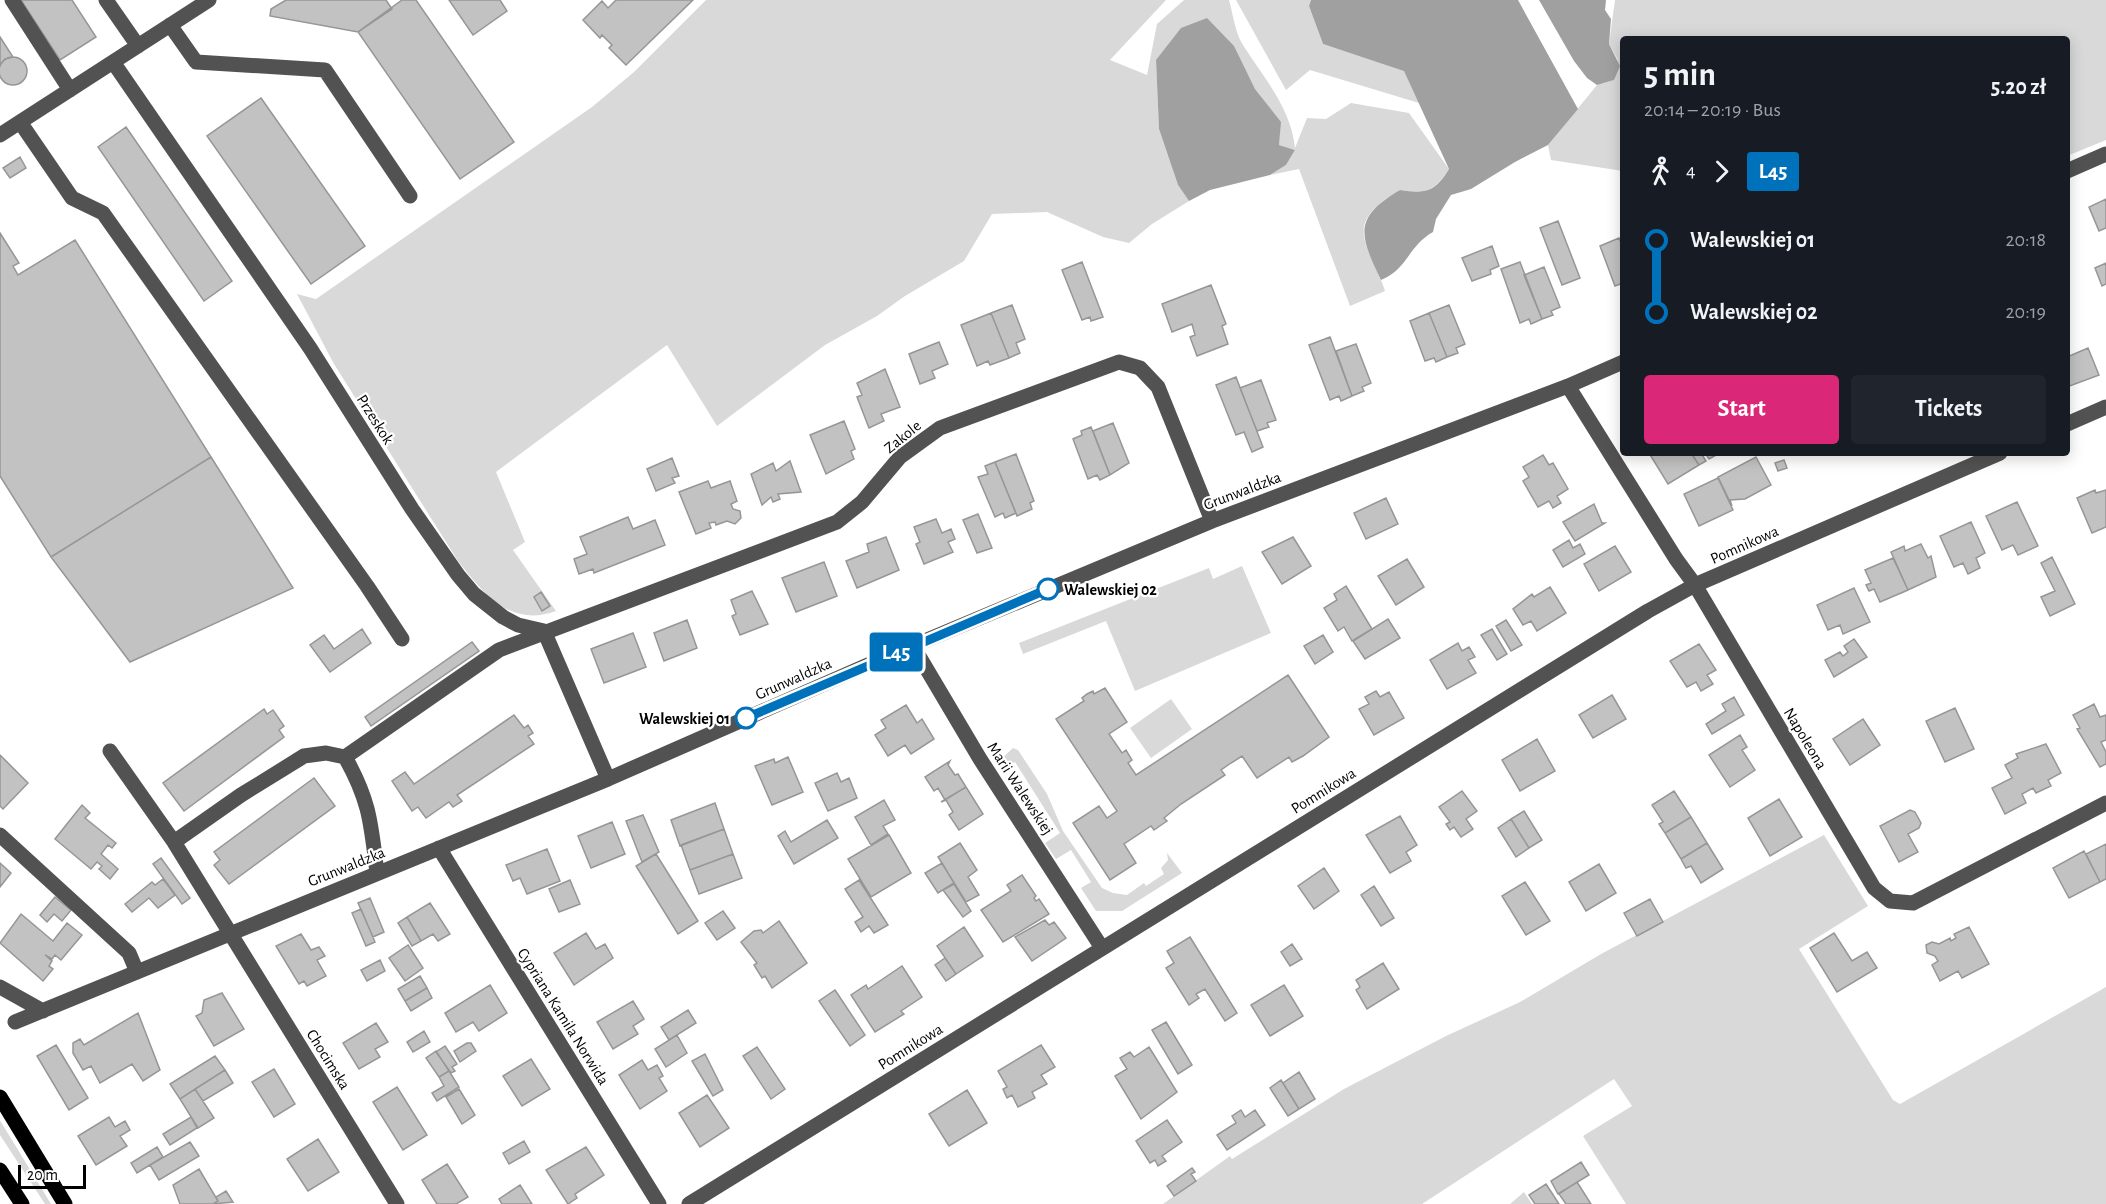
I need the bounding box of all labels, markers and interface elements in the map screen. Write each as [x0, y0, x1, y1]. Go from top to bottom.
text: 5 min [1644, 59, 1716, 92]
text: 5.20 zł [1991, 76, 2046, 98]
text: 20:14 – 20:19 · Bus [1644, 100, 1781, 120]
icon: walk [1644, 155, 1677, 188]
icon: forward [1705, 155, 1738, 188]
text: 4 [1686, 161, 1696, 181]
text: L45 [1759, 161, 1787, 182]
text: Walewskiej 01 [1690, 229, 1815, 251]
text: 20:18 [2005, 230, 2046, 250]
text: Walewskiej 02 [1690, 301, 1818, 323]
text: 20:19 [2005, 302, 2046, 322]
button: Start [1644, 375, 1839, 444]
button: Tickets [1851, 375, 2046, 444]
street label: Przeskok [354, 392, 397, 448]
street label: Zakole [881, 417, 924, 456]
street label: Grunwaldzka [1201, 469, 1283, 513]
street label: Pomnikowa [1708, 523, 1781, 567]
marker: Walewskiej 02 [1037, 578, 1059, 600]
place label: Walewskiej 02 [1064, 582, 1157, 599]
line badge: L45 [862, 632, 930, 672]
text: L45 [882, 642, 910, 663]
street label: Grunwaldzka [753, 655, 834, 703]
street label: Napoleona [1781, 705, 1830, 772]
marker: Walewskiej 01 [735, 707, 757, 729]
place label: Walewskiej 01 [639, 711, 730, 728]
street label: Marii Walewskiej [984, 739, 1056, 838]
street label: Pomnikowa [1288, 765, 1359, 817]
street label: Grunwaldzka [306, 844, 387, 890]
street label: Cypriana Kamila Norwida [514, 945, 612, 1088]
street label: Pomnikowa [875, 1021, 946, 1073]
street label: Chocimska [303, 1027, 353, 1092]
scale bar [18, 1162, 86, 1190]
text: 20 m [27, 1167, 58, 1183]

